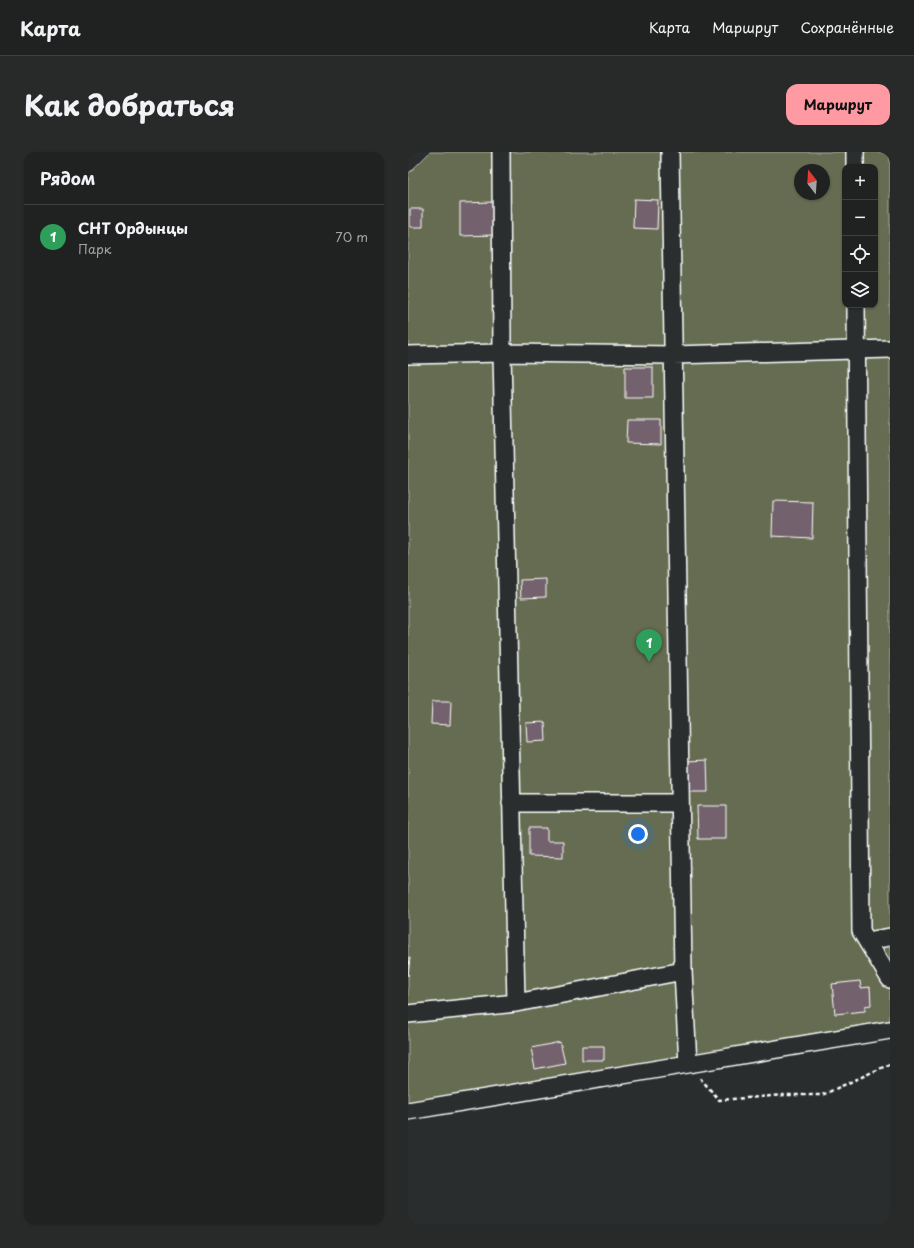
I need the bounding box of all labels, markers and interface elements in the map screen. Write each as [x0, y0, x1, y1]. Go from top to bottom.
text: Карта [20, 14, 81, 42]
text: Карта [649, 17, 690, 38]
text: Маршрут [712, 17, 778, 38]
text: Сохранённые [800, 17, 894, 38]
text: Как добраться [24, 83, 235, 126]
button: Маршрут [786, 84, 890, 125]
north arrow [794, 164, 830, 200]
map controls [842, 164, 878, 308]
button: + [842, 164, 878, 200]
text: Рядом [40, 165, 95, 191]
button: − [842, 200, 878, 236]
text: СНТ Ордынцы [78, 216, 188, 239]
text: 1 [50, 227, 56, 246]
text: 70 m [335, 227, 368, 246]
button: locate [842, 236, 878, 272]
text: Парк [78, 239, 112, 258]
button: layers [842, 272, 878, 308]
pin: 1 [636, 629, 662, 662]
your location [628, 824, 648, 844]

